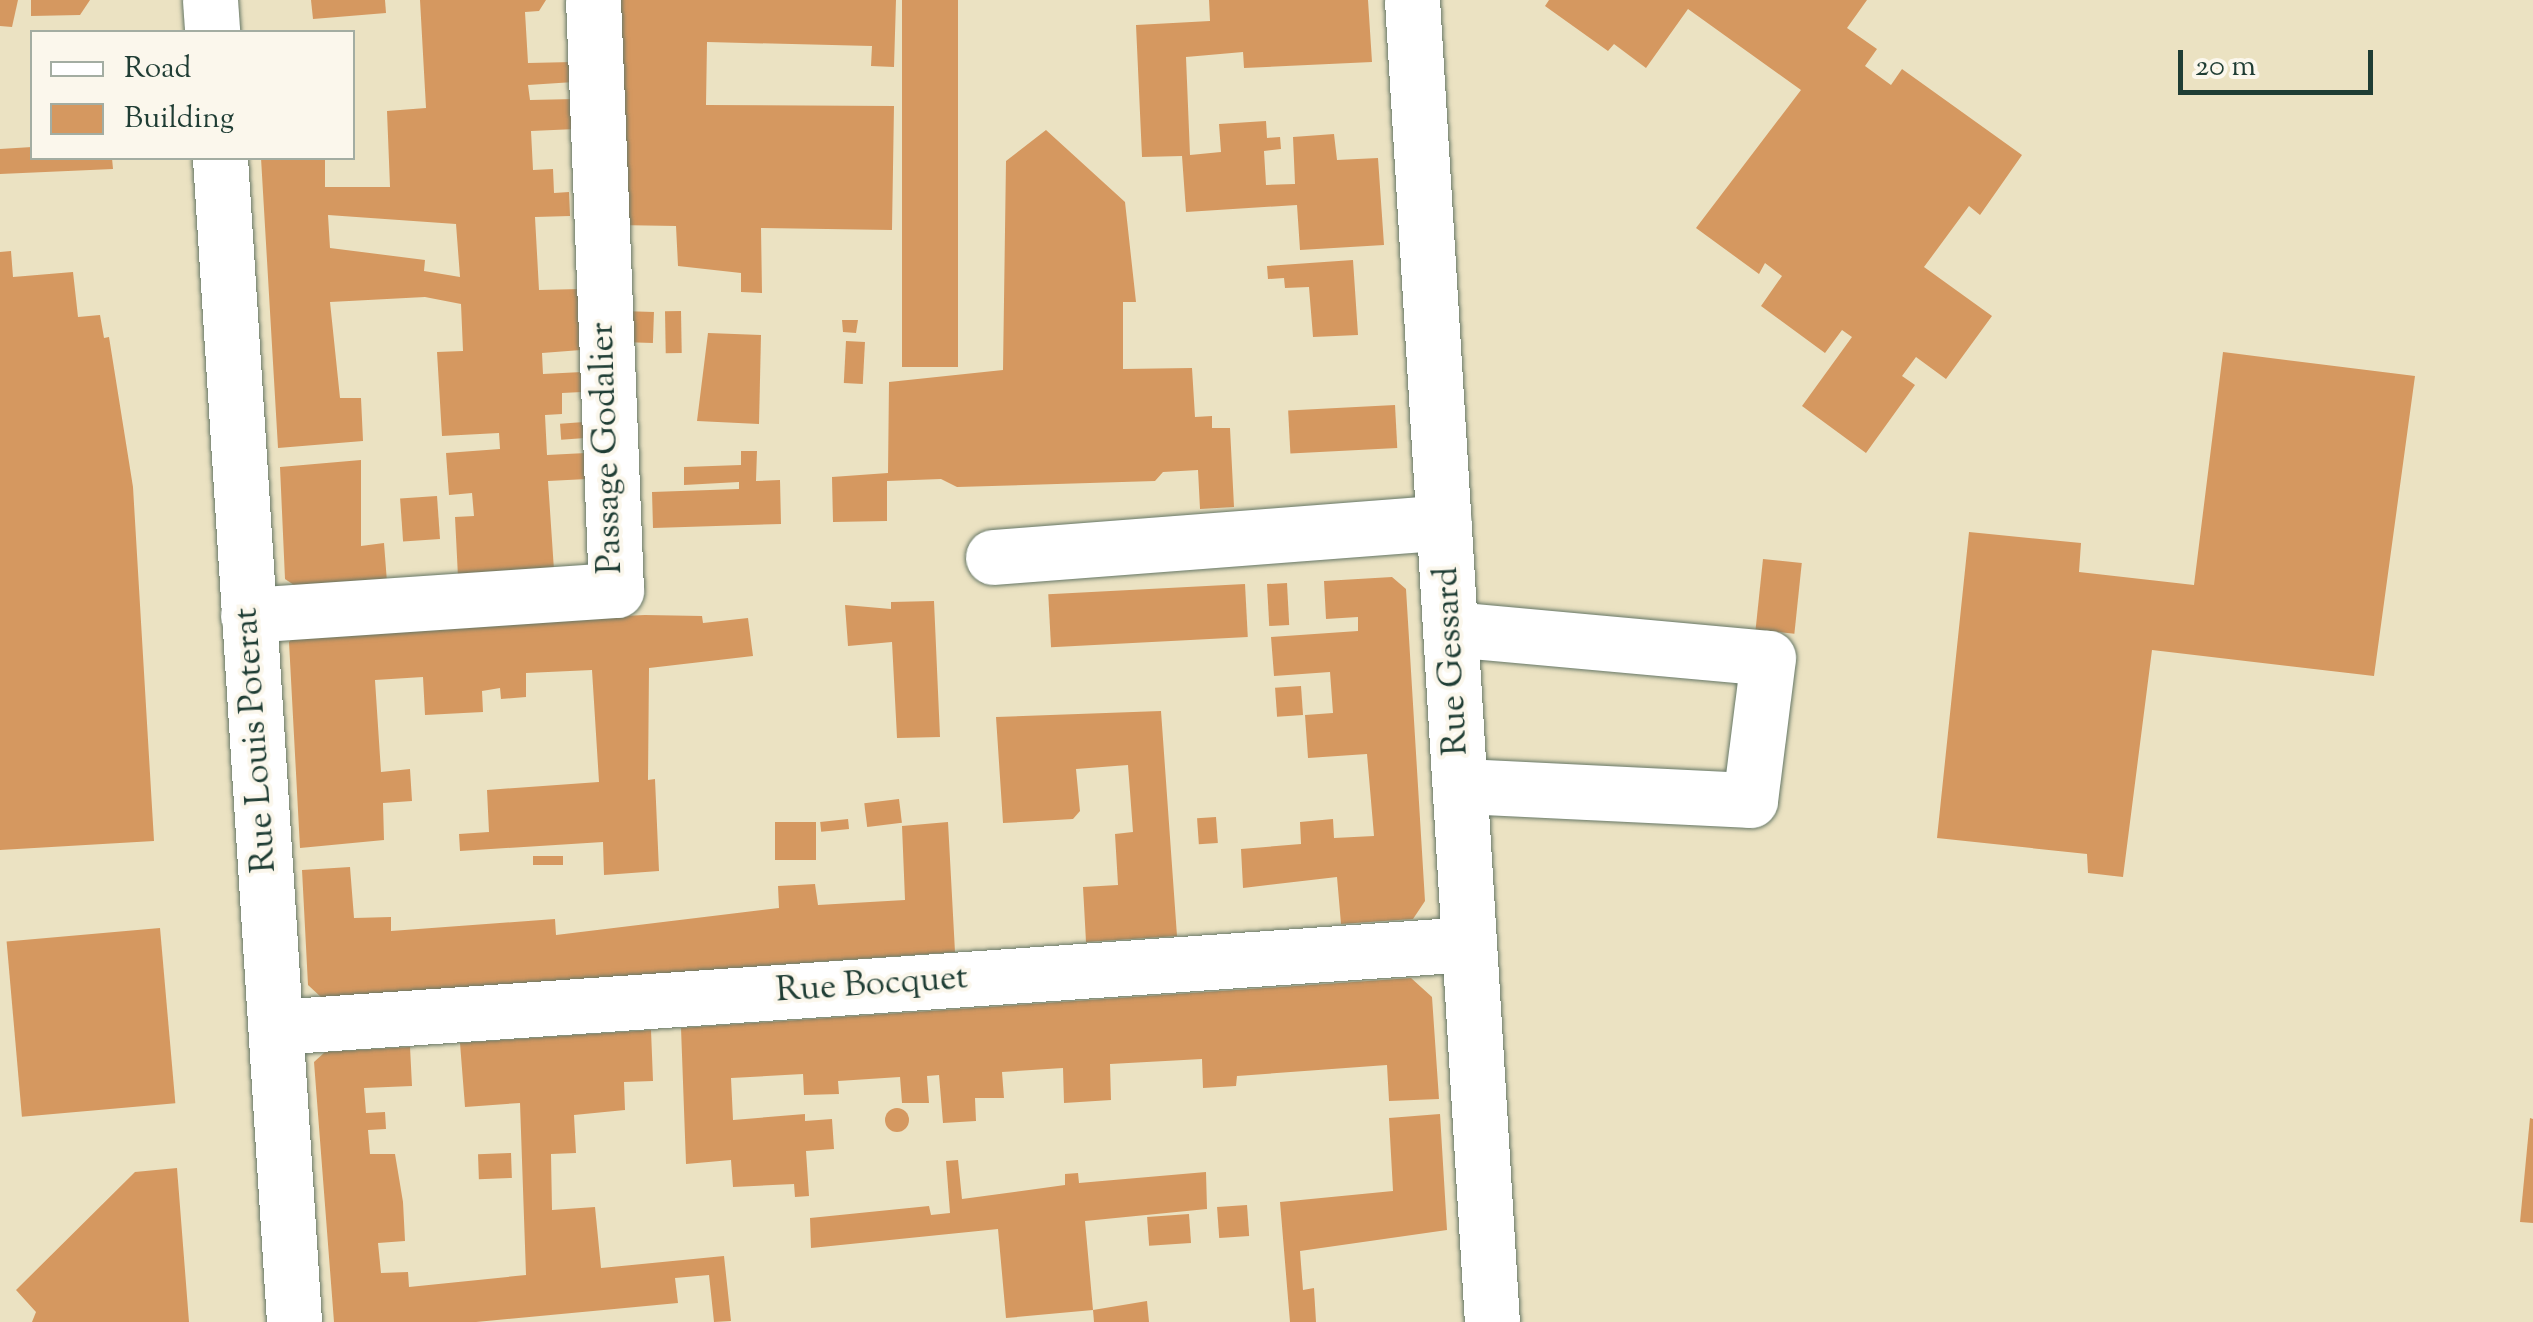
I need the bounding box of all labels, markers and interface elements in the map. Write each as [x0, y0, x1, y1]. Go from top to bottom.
legend [30, 30, 355, 160]
scale bar [2183, 30, 2378, 92]
text: 20 m [2195, 46, 2256, 89]
text: Road [124, 48, 191, 91]
text: Building [124, 98, 234, 141]
street label: Passage Godalier [583, 321, 633, 575]
street label: Rue Gessard [1427, 566, 1479, 756]
street label: Rue Louis Poterat [227, 606, 287, 874]
street label: Rue Bocquet [775, 958, 969, 1014]

